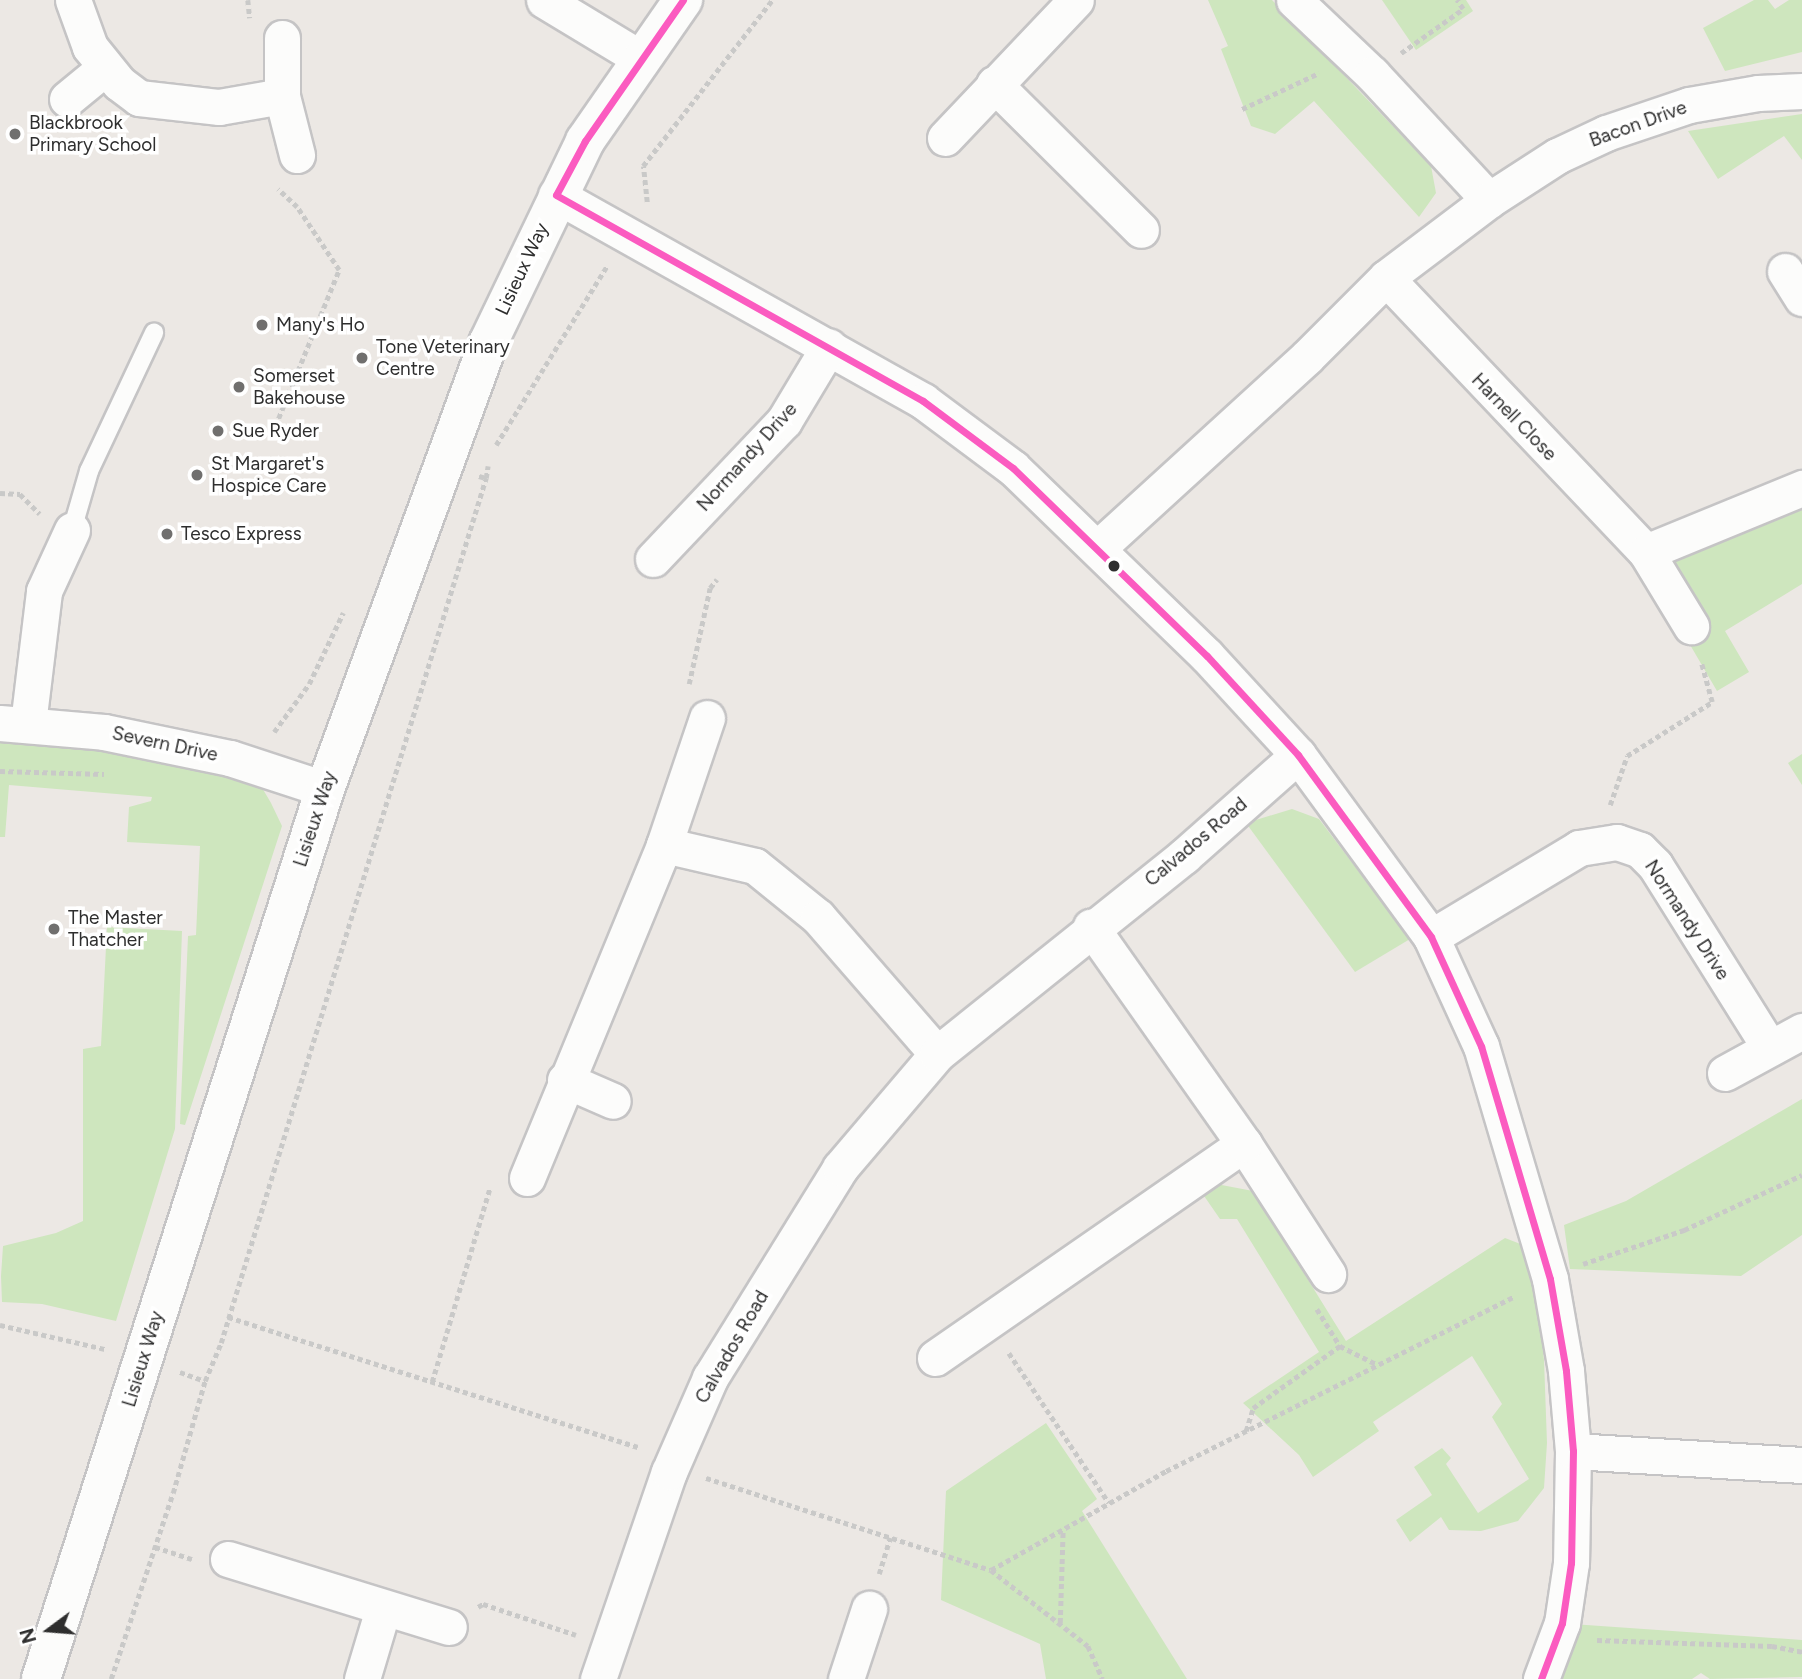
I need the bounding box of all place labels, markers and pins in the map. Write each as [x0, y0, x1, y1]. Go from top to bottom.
place label: Blackbrook Primary School [29, 112, 156, 156]
marker: Blackbrook Primary School [7, 126, 23, 142]
place label: Many's Ho [276, 314, 365, 336]
marker: Many's Ho [254, 317, 270, 333]
place label: Tone Veterinary Centre [376, 336, 510, 380]
marker: Tone Veterinary Centre [354, 350, 370, 366]
place label: Somerset Bakehouse [253, 365, 345, 409]
marker: Somerset Bakehouse [231, 379, 247, 395]
place label: Sue Ryder [232, 420, 319, 442]
marker: Sue Ryder [210, 423, 226, 439]
place label: St Margaret's Hospice Care [211, 453, 326, 497]
marker: St Margaret's Hospice Care [189, 467, 205, 483]
place label: Tesco Express [181, 523, 302, 545]
marker: Tesco Express [159, 526, 175, 542]
unlabelled marker [1107, 559, 1121, 573]
place label: The Master Thatcher [68, 907, 163, 951]
marker: The Master Thatcher [46, 921, 62, 937]

